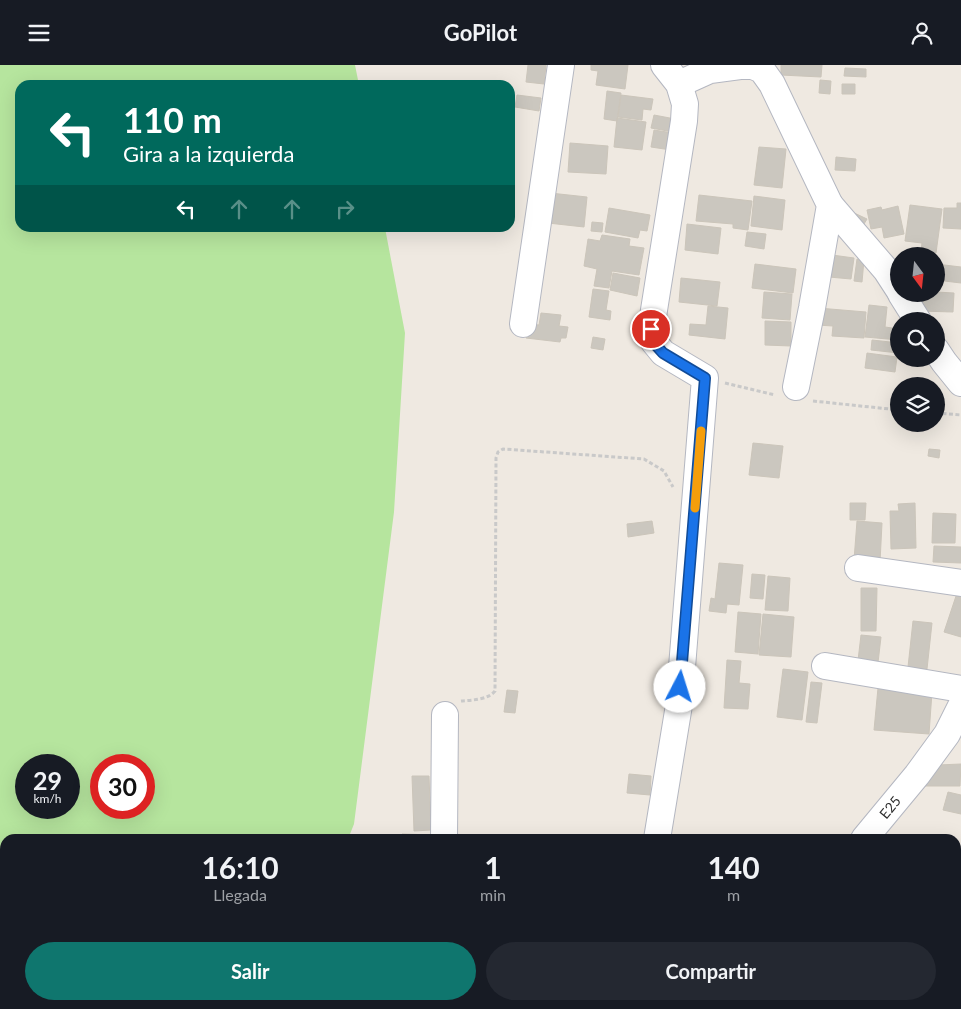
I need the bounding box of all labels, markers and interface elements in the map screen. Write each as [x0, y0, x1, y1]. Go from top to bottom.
icon: menu [25, 19, 53, 47]
text: GoPilot [444, 19, 517, 46]
icon: person [908, 19, 936, 47]
text: 110 m [123, 98, 222, 140]
icon: left [40, 100, 105, 165]
text: Gira a la izquierda [123, 140, 294, 167]
icon: left [172, 195, 200, 223]
icon: ahead [225, 195, 253, 223]
icon: ahead [278, 195, 306, 223]
icon: right [331, 195, 359, 223]
north arrow [890, 247, 945, 303]
map controls [890, 247, 945, 432]
pin [630, 308, 672, 350]
button: search [890, 312, 945, 367]
icon: arrive [637, 315, 665, 343]
button: layers [890, 377, 945, 432]
position arrow [653, 660, 705, 712]
speed limit sign: 30 [90, 754, 155, 819]
text: 29 [33, 765, 62, 795]
text: km/h [33, 791, 62, 806]
street label: E25 [875, 792, 904, 822]
text: 16:10 [201, 849, 279, 885]
text: 1 [484, 849, 502, 885]
text: 140 [707, 849, 760, 885]
text: Llegada [213, 885, 267, 904]
text: min [480, 885, 506, 904]
text: m [727, 885, 740, 904]
button: Salir [25, 942, 476, 1000]
button: Compartir [486, 942, 936, 1000]

